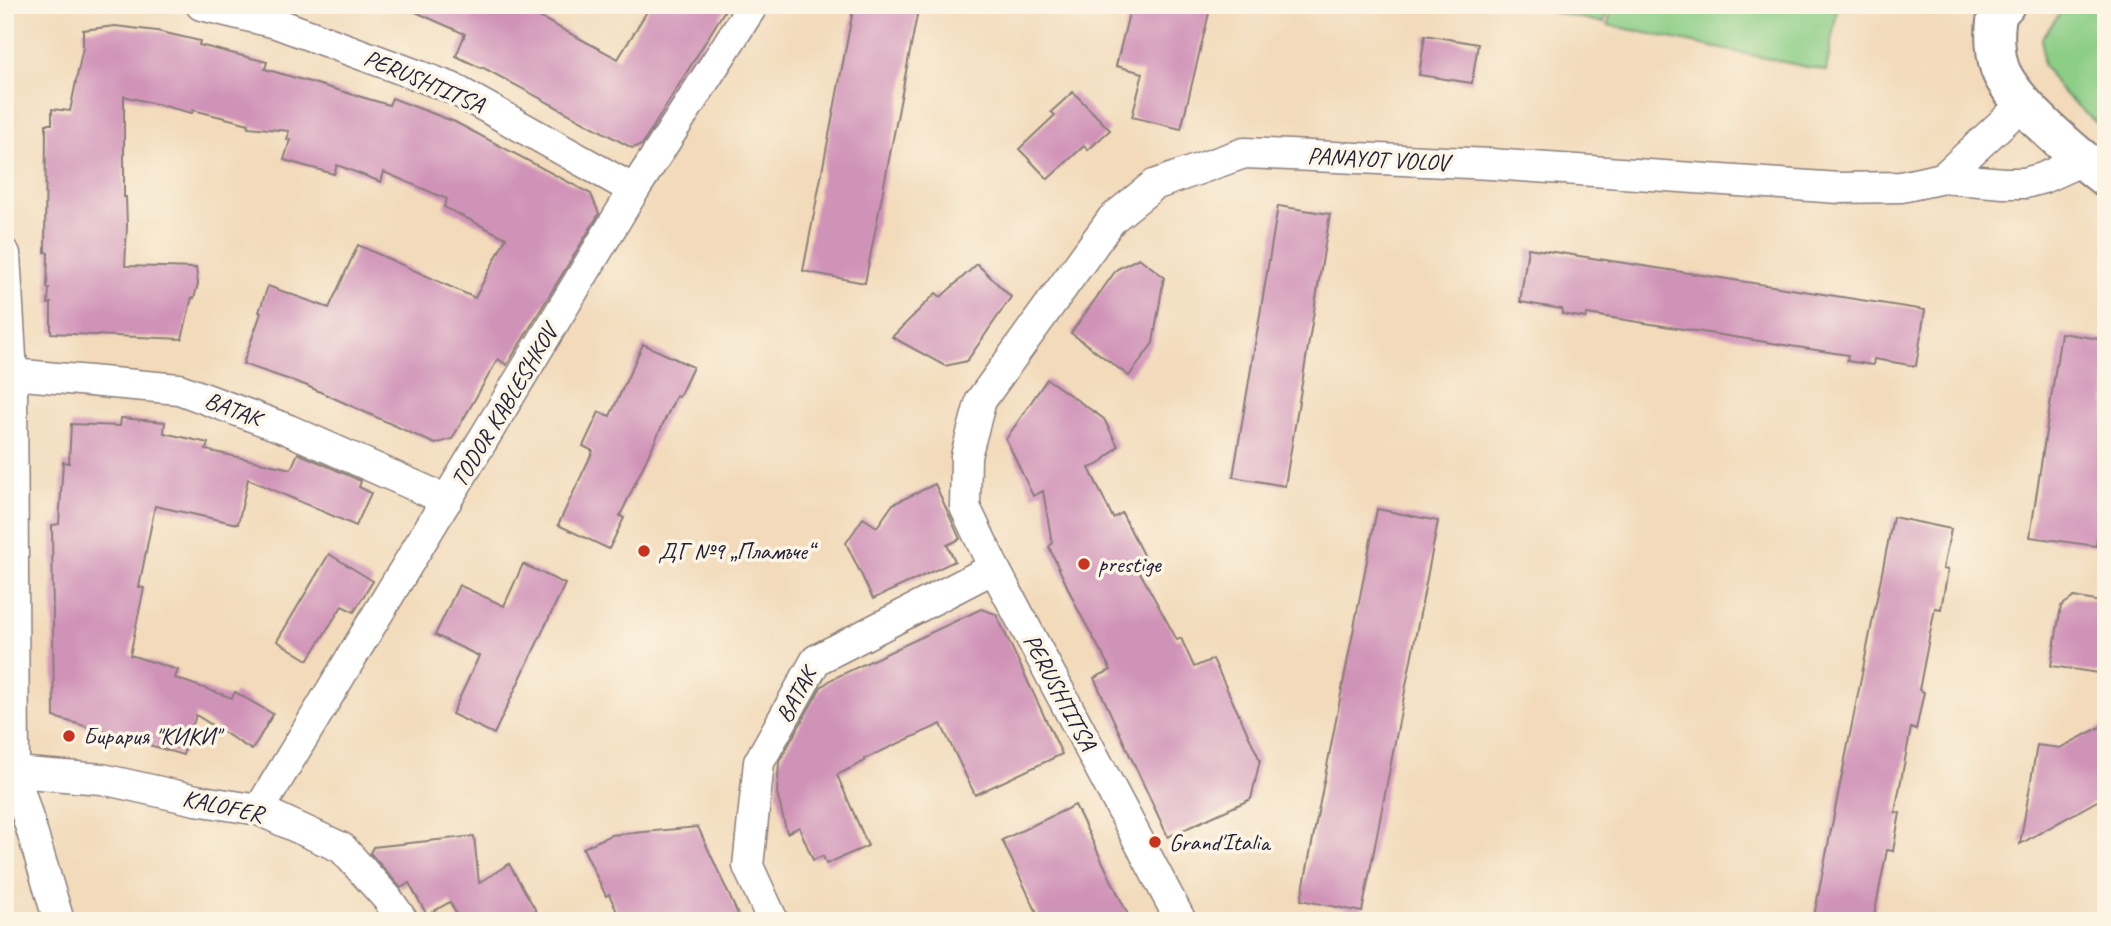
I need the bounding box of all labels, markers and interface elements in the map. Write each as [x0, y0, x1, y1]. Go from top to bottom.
street label: PERUSHTITSA [360, 42, 489, 120]
street label: PANAYOT VOLOV [1307, 140, 1454, 178]
street label: TODOR KABLESHKOV [444, 316, 566, 492]
street label: BATAK [201, 385, 269, 435]
place label: ДГ №9 „Пламъче“ [658, 536, 819, 566]
marker: ДГ №9 „Пламъче“ [636, 543, 652, 559]
place label: prestige [1098, 549, 1163, 579]
marker: prestige [1076, 556, 1092, 572]
street label: PERUSHTITSA [1017, 629, 1104, 756]
street label: BATAK [769, 659, 825, 728]
place label: Бирария "КИКИ" [83, 721, 225, 751]
marker: Бирария "КИКИ" [61, 728, 77, 744]
street label: KALOFER [180, 783, 269, 830]
place label: Grand'Italia [1169, 827, 1272, 857]
marker: Grand'Italia [1147, 834, 1163, 850]

